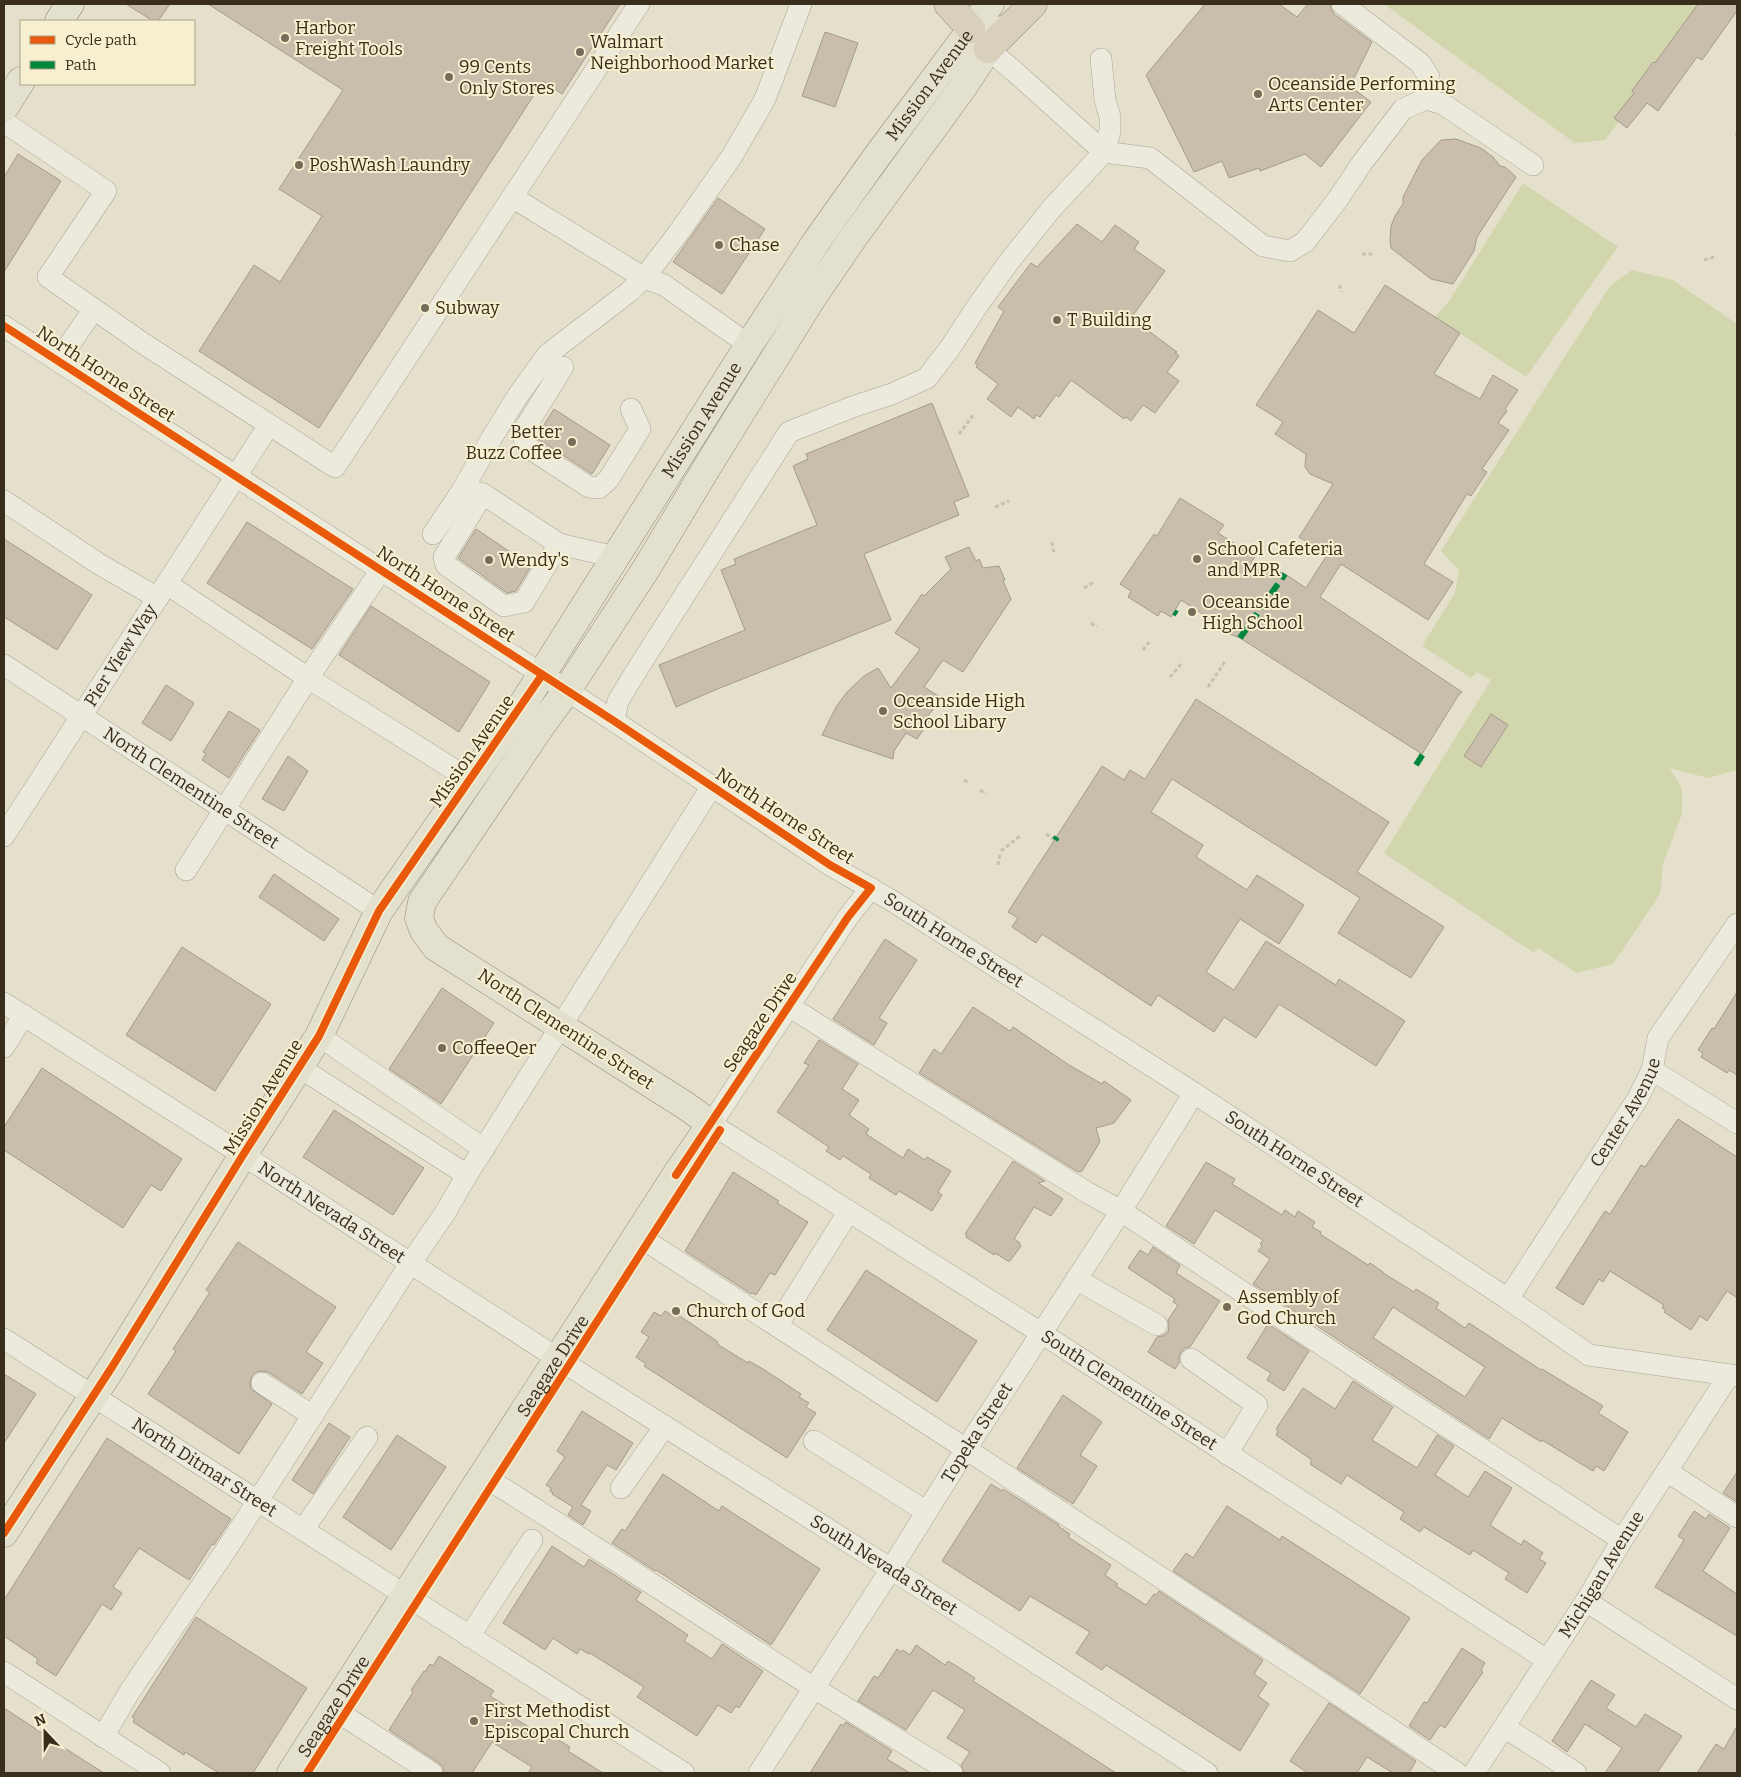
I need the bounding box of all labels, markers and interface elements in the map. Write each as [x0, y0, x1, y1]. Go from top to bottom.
place label: Harbor Freight Tools [295, 17, 403, 60]
legend [20, 20, 195, 85]
street label: Mission Avenue [881, 25, 978, 145]
text: Cycle path [65, 31, 137, 49]
place label: Walmart Neighborhood Market [590, 31, 774, 74]
marker: Harbor Freight Tools [279, 32, 291, 44]
marker: Walmart Neighborhood Market [574, 46, 586, 58]
text: Path [65, 56, 97, 74]
place label: 99 Cents Only Stores [459, 56, 555, 99]
marker: 99 Cents Only Stores [443, 71, 455, 83]
place label: Oceanside Performing Arts Center [1268, 73, 1456, 116]
marker: Oceanside Performing Arts Center [1252, 88, 1264, 100]
place label: PoshWash Laundry [309, 154, 471, 176]
marker: PoshWash Laundry [293, 159, 305, 171]
place label: Chase [729, 234, 780, 256]
marker: Chase [713, 239, 725, 251]
place label: Subway [435, 297, 500, 319]
marker: Subway [419, 302, 431, 314]
place label: T Building [1067, 309, 1152, 331]
marker: T Building [1051, 314, 1063, 326]
street label: North Horne Street [32, 321, 180, 427]
street label: Mission Avenue [657, 358, 747, 482]
place label: Better Buzz Coffee [466, 421, 562, 464]
marker: Better Buzz Coffee [566, 436, 578, 448]
place label: School Cafeteria and MPR [1207, 538, 1343, 581]
street label: North Horne Street [372, 541, 520, 647]
place label: Wendy's [499, 549, 569, 571]
marker: School Cafeteria and MPR [1191, 553, 1203, 565]
marker: Wendy's [483, 554, 495, 566]
place label: Oceanside High School [1202, 591, 1303, 634]
street label: Pier View Way [79, 599, 162, 711]
marker: Oceanside High School [1186, 606, 1198, 618]
street label: Mission Avenue [425, 690, 519, 812]
place label: Oceanside High School Libary [893, 690, 1025, 733]
marker: Oceanside High School Libary [877, 705, 889, 717]
street label: North Clementine Street [99, 722, 284, 854]
street label: North Horne Street [711, 763, 859, 869]
street label: South Horne Street [880, 888, 1028, 993]
street label: North Clementine Street [474, 964, 659, 1094]
street label: Seagaze Drive [718, 968, 802, 1076]
street label: Mission Avenue [219, 1035, 307, 1159]
place label: CoffeeQer [452, 1037, 537, 1059]
marker: CoffeeQer [436, 1042, 448, 1054]
street label: Center Avenue [1585, 1056, 1665, 1171]
street label: South Horne Street [1221, 1105, 1368, 1213]
street label: North Nevada Street [254, 1157, 410, 1268]
place label: Assembly of God Church [1237, 1286, 1340, 1329]
place label: Church of God [686, 1300, 805, 1322]
marker: Assembly of God Church [1221, 1301, 1233, 1313]
marker: Church of God [670, 1305, 682, 1317]
street label: Seagaze Drive [512, 1311, 594, 1421]
street label: South Clementine Street [1037, 1325, 1222, 1455]
street label: Topeka Street [937, 1378, 1017, 1487]
street label: North Ditmar Street [128, 1413, 282, 1522]
street label: Michigan Avenue [1554, 1507, 1649, 1642]
street label: South Nevada Street [806, 1510, 962, 1620]
street label: Seagaze Drive [293, 1652, 375, 1762]
place label: First Methodist Episcopal Church [484, 1700, 629, 1743]
north arrow [20, 1707, 70, 1757]
text: N [32, 1710, 49, 1730]
marker: First Methodist Episcopal Church [468, 1715, 480, 1727]

